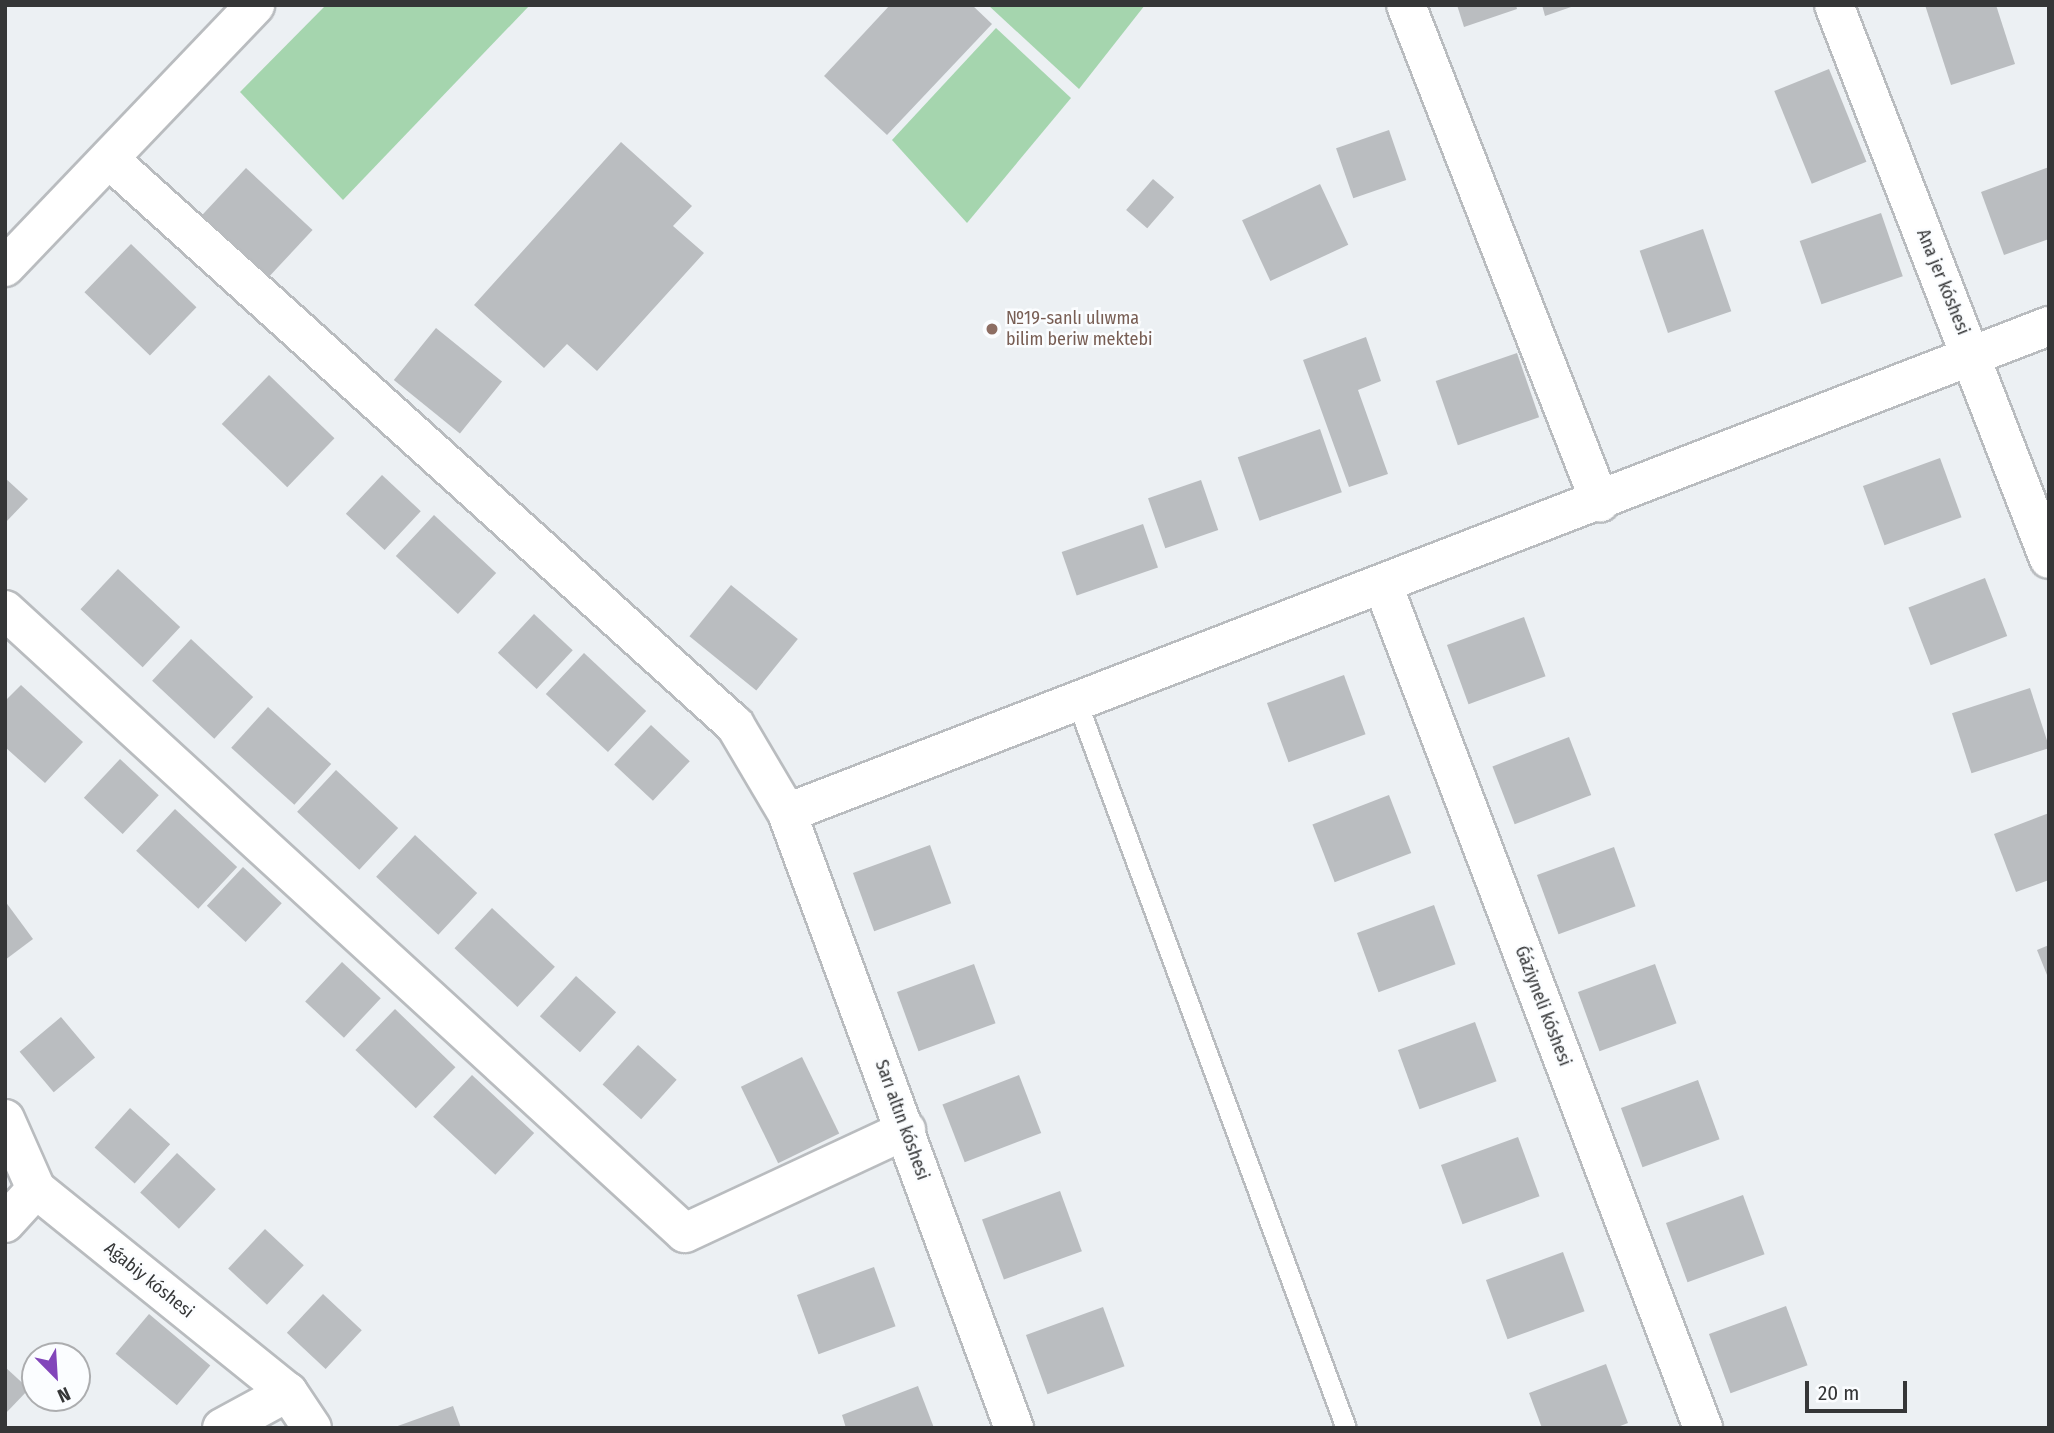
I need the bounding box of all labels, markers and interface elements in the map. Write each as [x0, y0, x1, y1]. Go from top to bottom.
street label: Ana jer kóshesi [1912, 226, 1974, 338]
place label: №19-sanlı ulıwma bilim beriw mektebi [1006, 308, 1153, 350]
marker: №19-sanlı ulıwma bilim beriw mektebi [984, 321, 1000, 337]
street label: Ǵáziyneli kóshesi [1510, 943, 1576, 1069]
street label: Sarı altın kóshesi [870, 1057, 934, 1183]
street label: Aǵabiy kóshesi [100, 1237, 198, 1323]
north arrow [21, 1342, 91, 1412]
scale bar [1809, 1366, 1910, 1410]
text: 20 m [1818, 1380, 1859, 1406]
text: N [54, 1382, 74, 1408]

